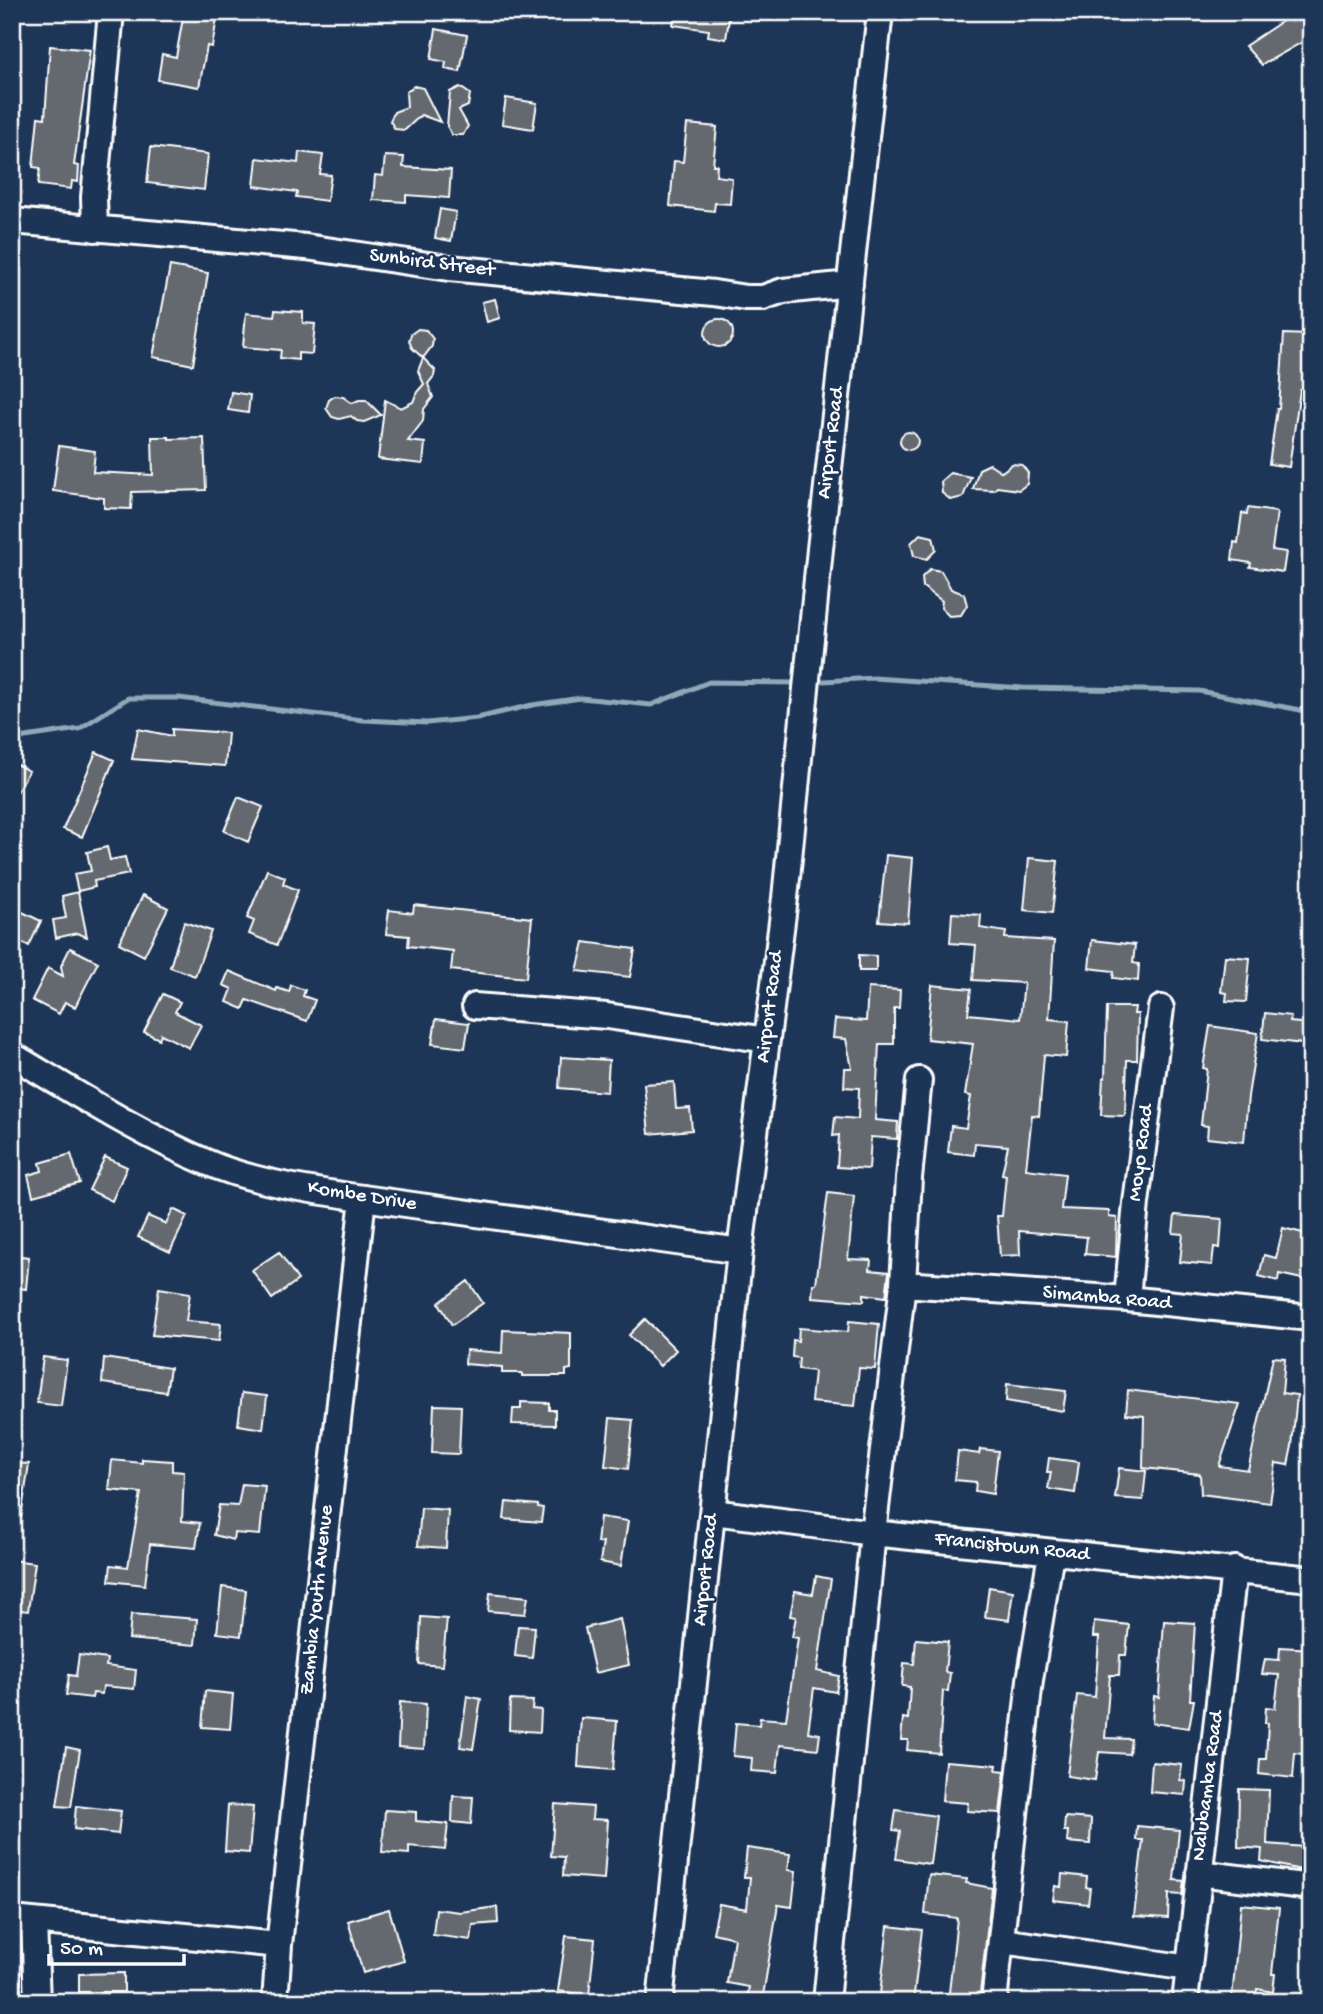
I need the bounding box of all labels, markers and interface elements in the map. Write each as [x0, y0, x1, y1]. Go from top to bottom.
street label: Sunbird Street [368, 244, 498, 284]
street label: Airport Road [813, 384, 851, 500]
street label: Airport Road [752, 948, 790, 1064]
street label: Moyo Road [1124, 1101, 1161, 1203]
street label: Kombe Drive [306, 1176, 419, 1218]
street label: Simamba Road [1041, 1281, 1174, 1317]
street label: Zambia Youth Avenue [296, 1503, 341, 1696]
street label: Airport Road [689, 1511, 725, 1627]
street label: Francistown Road [932, 1527, 1092, 1569]
street label: Nalubamba Road [1187, 1708, 1231, 1863]
scale bar [49, 1923, 184, 1967]
text: 50 m [60, 1938, 103, 1963]

